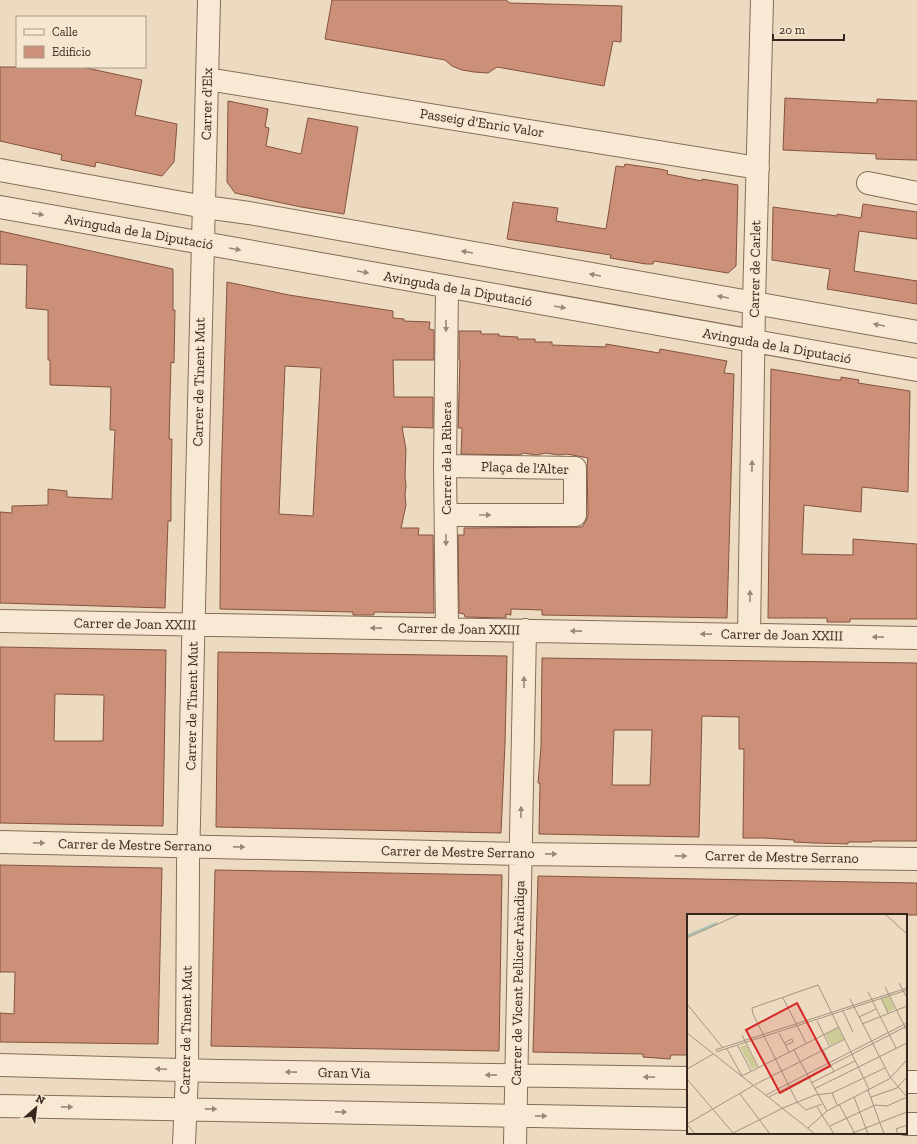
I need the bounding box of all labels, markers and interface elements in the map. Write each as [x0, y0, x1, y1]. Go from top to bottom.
legend [16, 16, 146, 68]
scale bar [773, 16, 844, 42]
text: 20 m [779, 23, 806, 37]
text: Calle [52, 25, 78, 39]
text: Edificio [52, 45, 91, 59]
street label: Carrer d'Elx [198, 68, 216, 140]
street label: Passeig d'Enric Valor [419, 105, 545, 141]
street label: Avinguda de la Diputació [63, 211, 215, 253]
one-way arrow [32, 212, 45, 218]
street label: Carrer de Carlet [746, 219, 764, 318]
one-way arrow [229, 247, 241, 253]
one-way arrow [461, 249, 473, 255]
street label: Avinguda de la Diputació [382, 268, 534, 310]
one-way arrow [357, 269, 369, 275]
one-way arrow [589, 272, 601, 278]
one-way arrow [717, 294, 729, 300]
one-way arrow [554, 304, 566, 310]
street label: Carrer de Tinent Mut [189, 317, 209, 447]
one-way arrow [443, 320, 449, 333]
one-way arrow [873, 321, 885, 327]
street label: Avinguda de la Diputació [701, 325, 853, 367]
street label: Carrer de la Ribera [438, 401, 455, 515]
street label: Plaça de l'Alter [481, 458, 569, 478]
one-way arrow [749, 459, 755, 472]
one-way arrow [479, 512, 492, 518]
one-way arrow [443, 534, 449, 547]
one-way arrow [746, 590, 753, 602]
street label: Carrer de Joan XXIII [74, 614, 196, 634]
street label: Carrer de Joan XXIII [398, 619, 520, 639]
one-way arrow [370, 624, 382, 631]
street label: Carrer de Joan XXIII [721, 625, 843, 645]
one-way arrow [569, 628, 582, 634]
one-way arrow [699, 631, 712, 637]
one-way arrow [871, 634, 884, 640]
street label: Carrer de Tinent Mut [182, 641, 202, 771]
one-way arrow [521, 675, 527, 688]
one-way arrow [518, 805, 524, 818]
street label: Carrer de Mestre Serrano [58, 835, 212, 855]
one-way arrow [33, 840, 46, 846]
street label: Carrer de Mestre Serrano [381, 842, 535, 862]
one-way arrow [233, 844, 246, 850]
street label: Carrer de Mestre Serrano [705, 847, 859, 867]
one-way arrow [545, 851, 558, 857]
one-way arrow [675, 853, 688, 859]
street label: Carrer de Vicent Pellicer Aràndiga [508, 880, 528, 1086]
inset map [687, 914, 907, 1134]
street label: Carrer de Tinent Mut [176, 965, 196, 1095]
street label: Gran Via [318, 1064, 371, 1082]
one-way arrow [155, 1066, 167, 1073]
one-way arrow [284, 1069, 297, 1075]
one-way arrow [484, 1072, 497, 1078]
one-way arrow [642, 1074, 655, 1080]
north arrow [16, 1088, 56, 1128]
text: N [34, 1092, 48, 1108]
one-way arrow [61, 1104, 74, 1110]
one-way arrow [205, 1106, 218, 1112]
one-way arrow [335, 1109, 348, 1115]
one-way arrow [535, 1113, 548, 1119]

